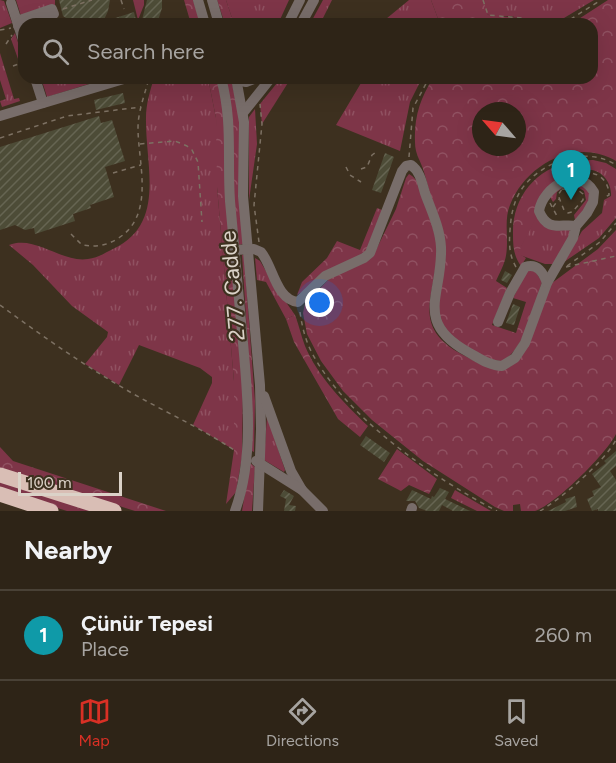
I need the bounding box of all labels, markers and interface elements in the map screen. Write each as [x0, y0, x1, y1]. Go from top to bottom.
search box [18, 18, 598, 84]
icon: search [39, 35, 72, 68]
text: Search here [87, 38, 205, 65]
north arrow [472, 102, 526, 156]
pin: 1 [552, 150, 590, 200]
street label: 277. Cadde [214, 230, 251, 342]
your location [305, 288, 334, 317]
scale bar [18, 469, 122, 496]
text: 100 m [27, 473, 72, 492]
text: Nearby [24, 534, 112, 566]
text: Çünür Tepesi [81, 610, 213, 637]
text: 1 [39, 623, 48, 647]
text: 260 m [535, 623, 592, 647]
text: Place [81, 637, 129, 661]
tab: Map [78, 695, 111, 750]
tab: Directions [266, 695, 339, 750]
tab: Saved [494, 695, 538, 750]

